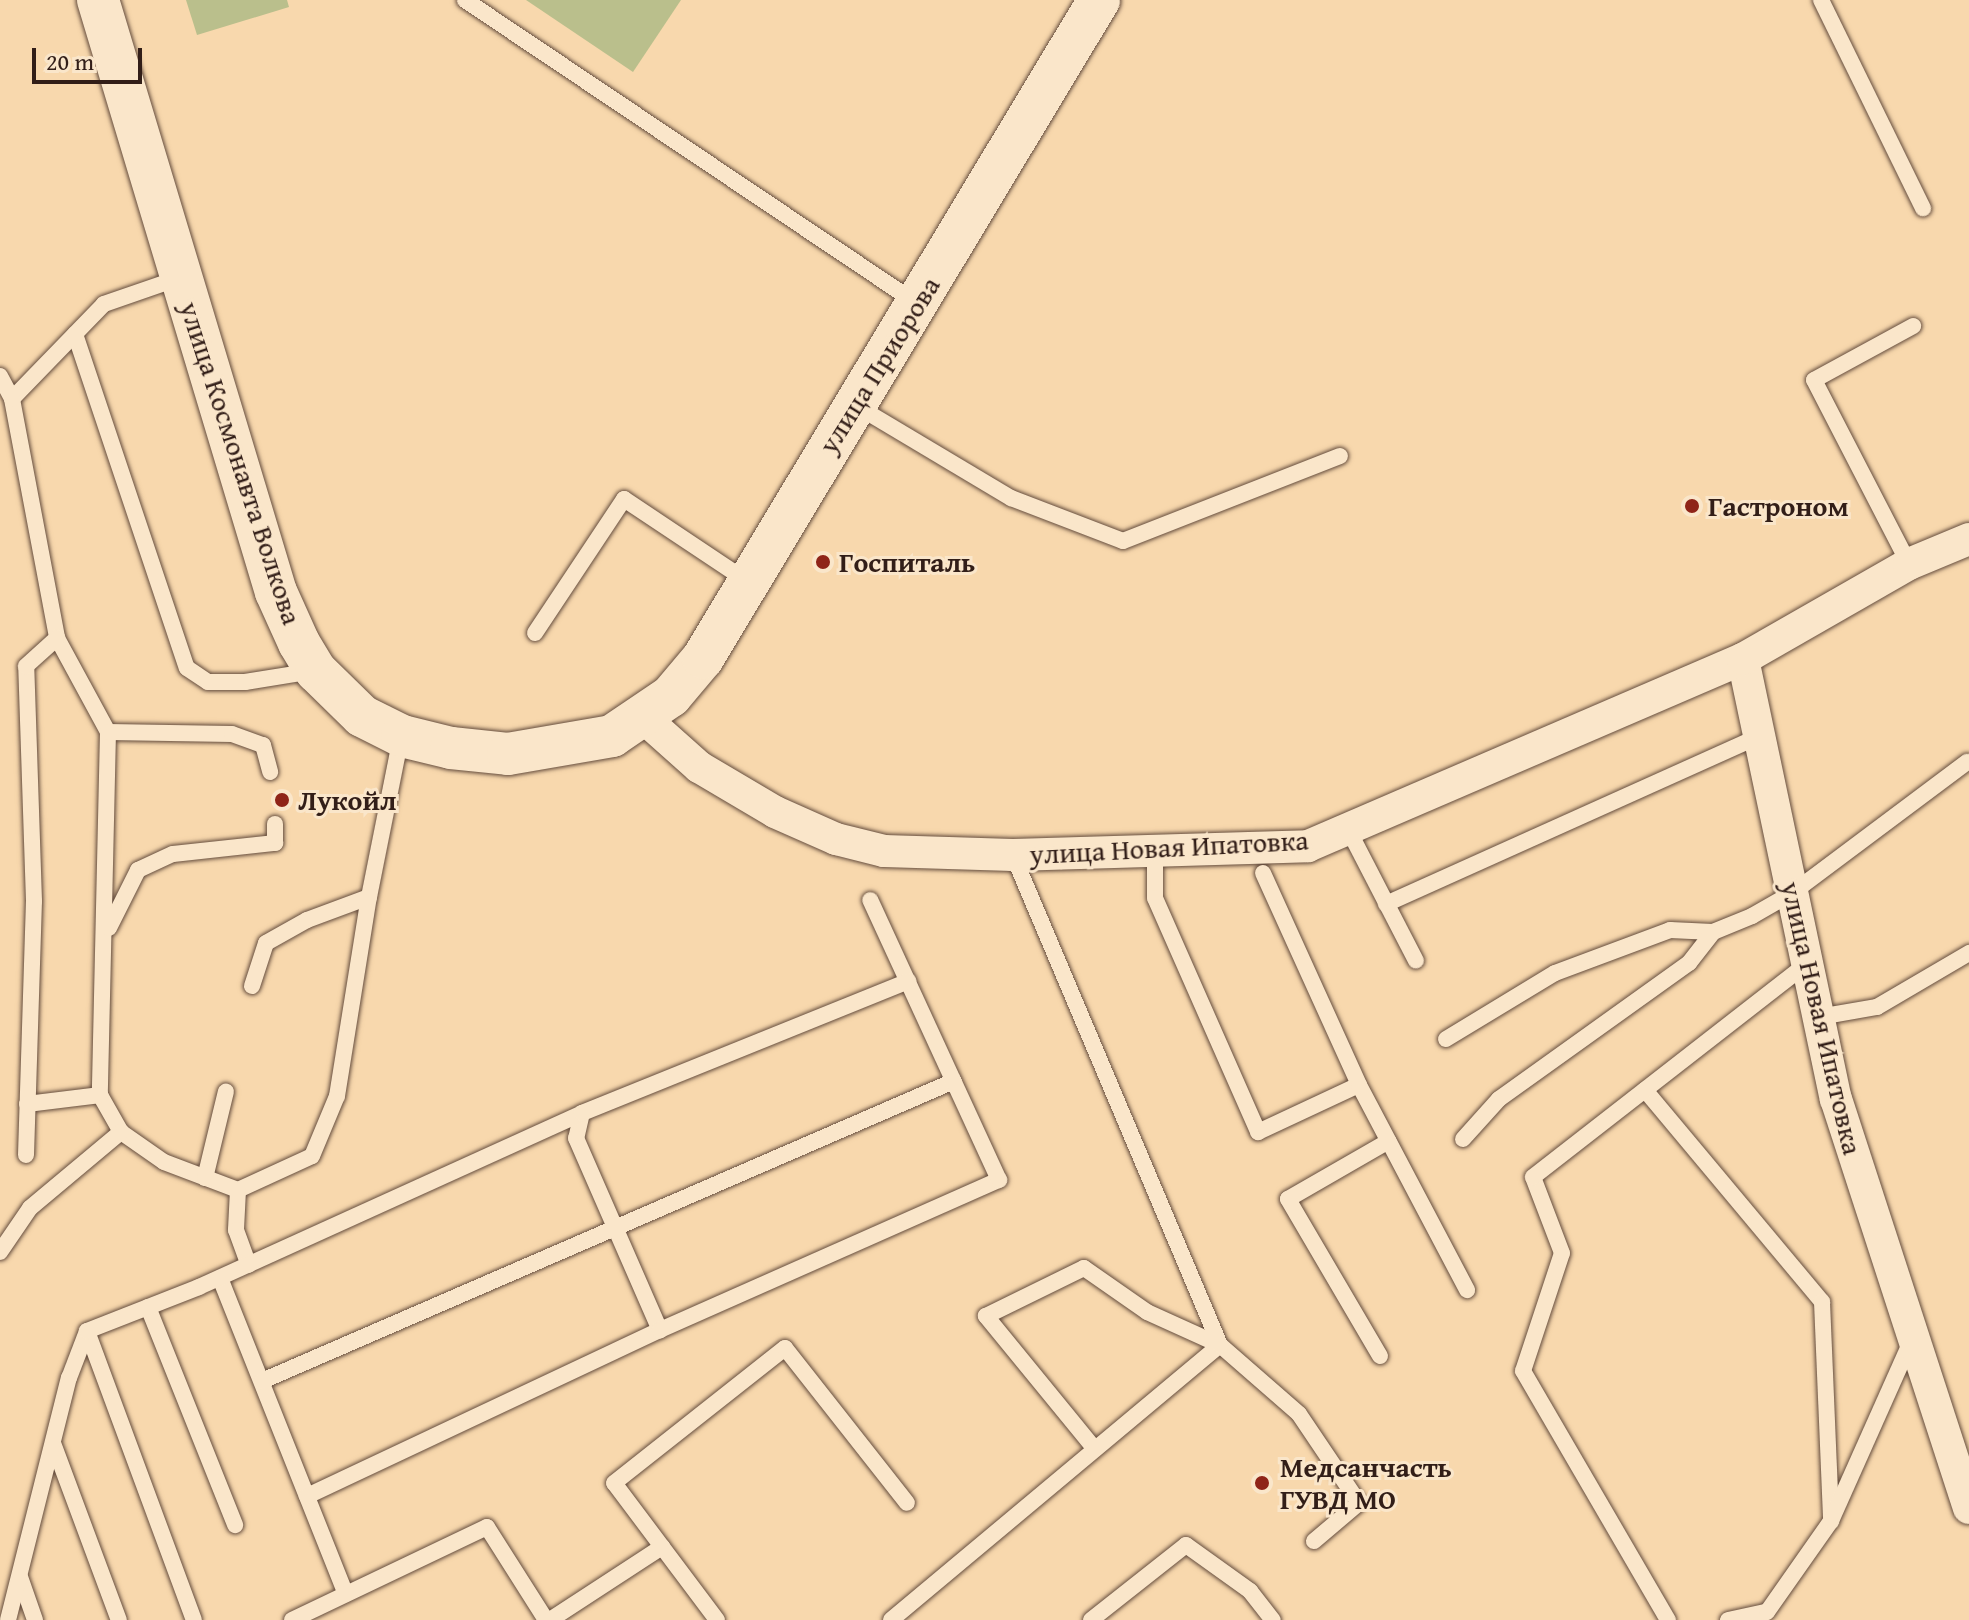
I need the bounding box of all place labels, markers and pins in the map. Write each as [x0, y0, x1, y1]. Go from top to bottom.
place label: Гастроном [1708, 489, 1849, 523]
marker: Гастроном [1683, 497, 1701, 515]
place label: Госпиталь [839, 545, 975, 579]
marker: Госпиталь [814, 553, 832, 571]
place label: Лукойл [298, 783, 396, 817]
marker: Лукойл [273, 791, 291, 809]
place label: Медсанчасть ГУВД МО [1280, 1450, 1452, 1516]
marker: Медсанчасть ГУВД МО [1251, 1472, 1273, 1494]

